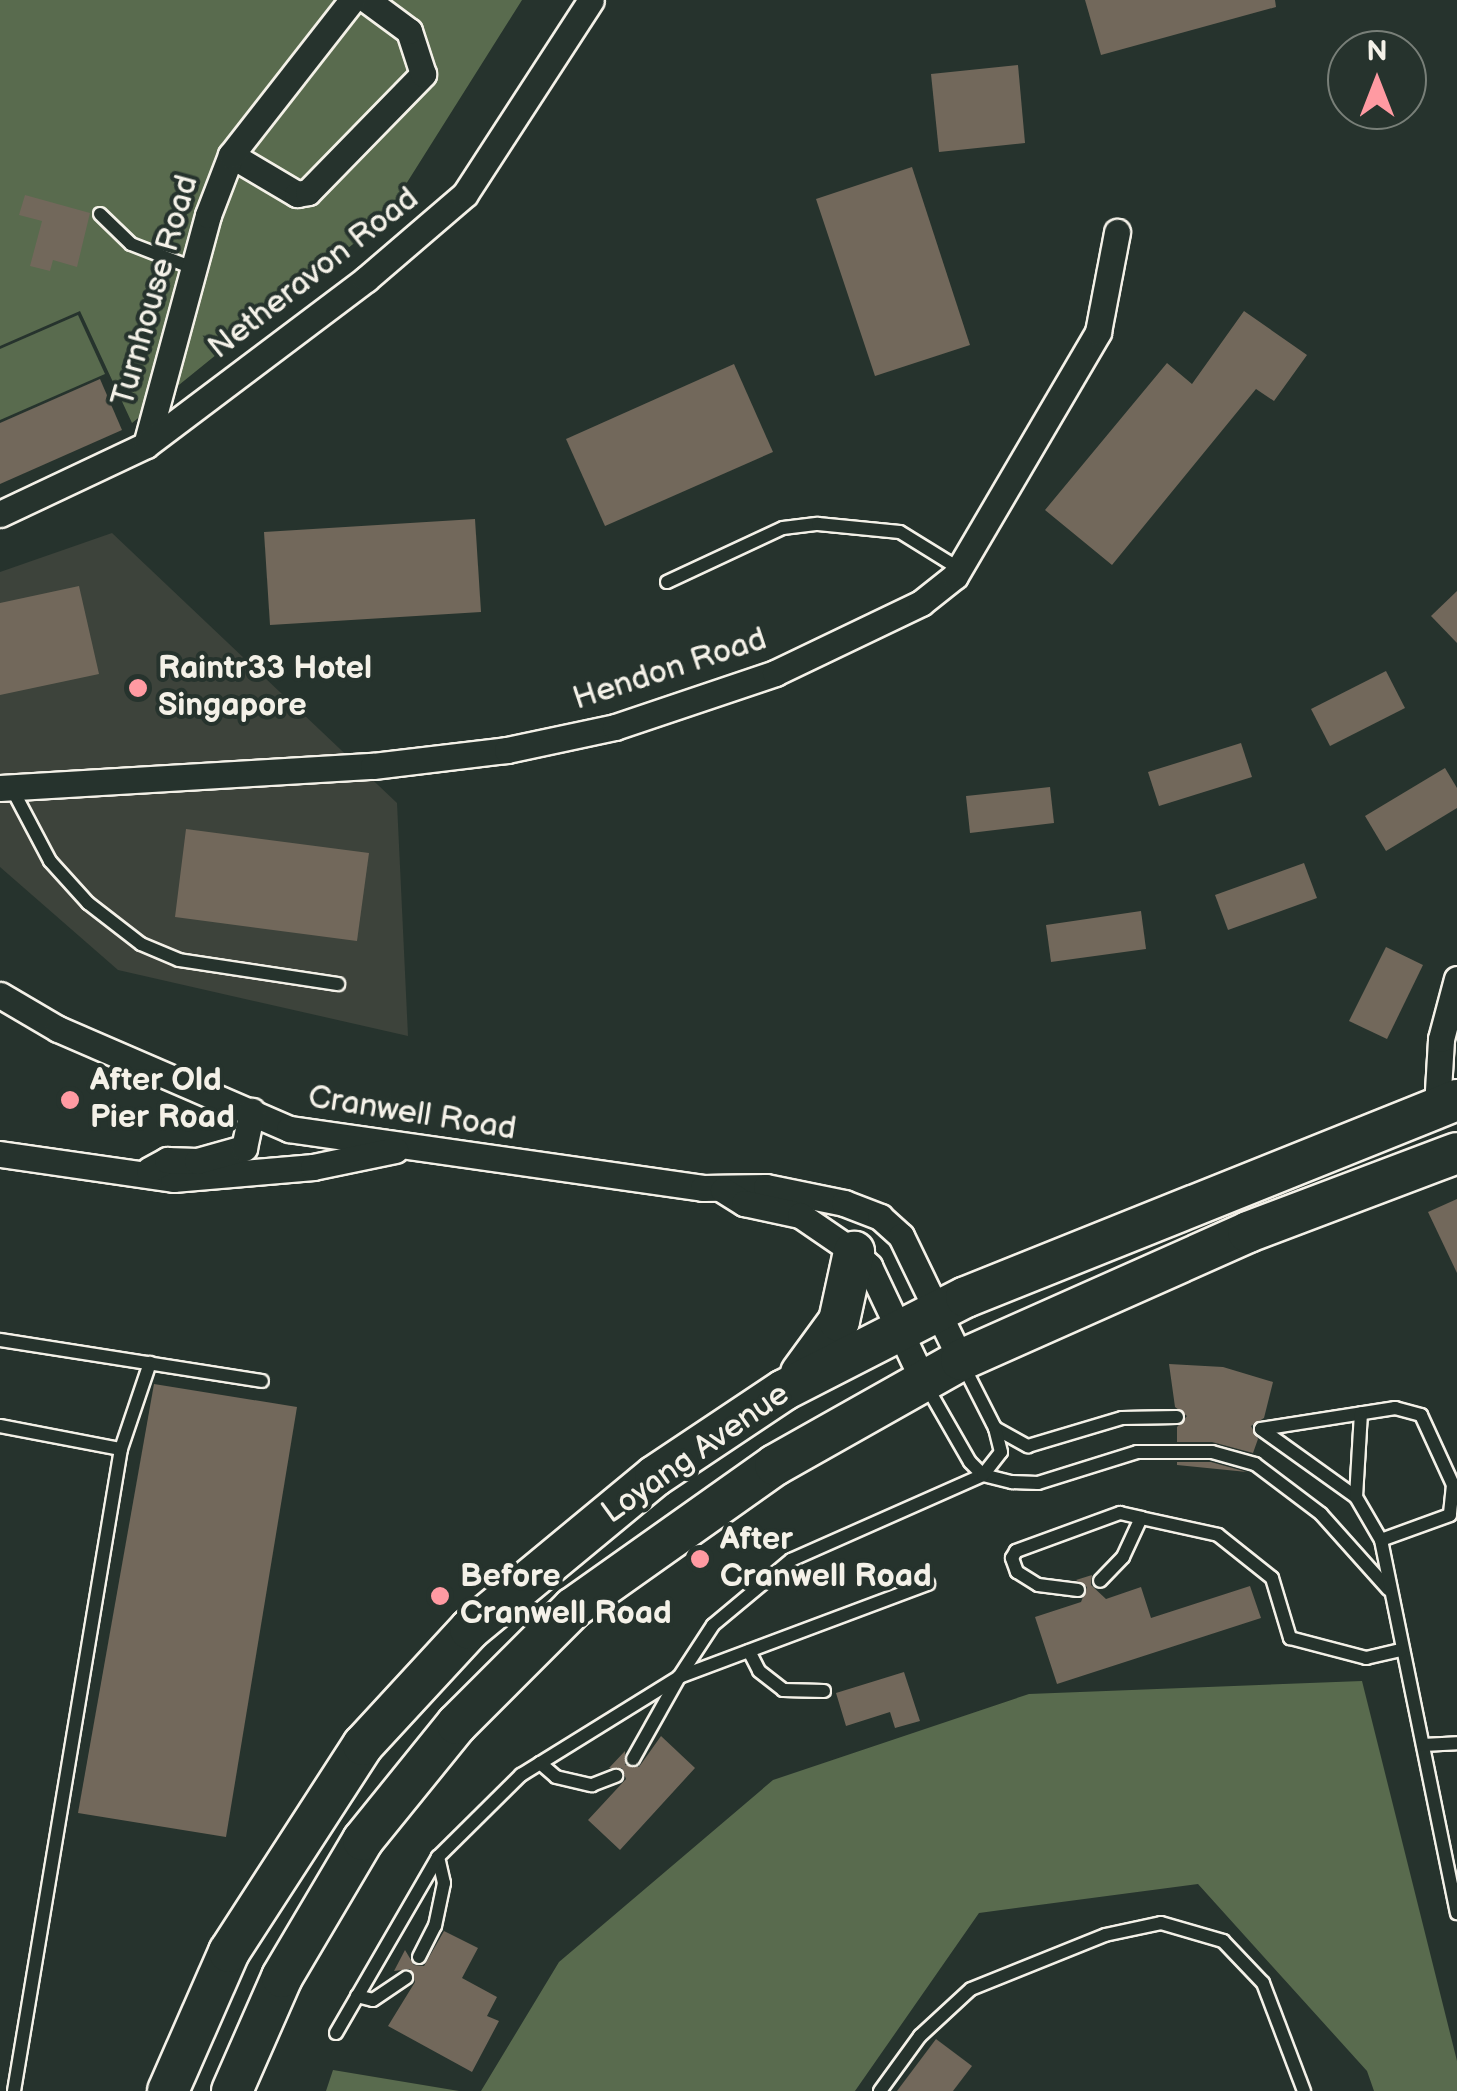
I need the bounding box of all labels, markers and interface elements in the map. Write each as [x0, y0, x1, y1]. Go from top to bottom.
north arrow [1327, 30, 1427, 130]
text: N [1366, 35, 1388, 68]
street label: Turnhouse Road [105, 171, 207, 411]
street label: Netheravon Road [201, 180, 427, 368]
street label: Hendon Road [568, 621, 772, 719]
place label: Raintr33 Hotel Singapore [158, 651, 372, 726]
marker: Raintr33 Hotel Singapore [127, 677, 149, 699]
place label: After Old Pier Road [90, 1063, 235, 1138]
street label: Cranwell Road [305, 1079, 519, 1149]
marker: After Old Pier Road [59, 1089, 81, 1111]
street label: Loyang Avenue [595, 1375, 797, 1533]
place label: After Cranwell Road [720, 1522, 932, 1597]
marker: After Cranwell Road [689, 1548, 711, 1570]
place label: Before Cranwell Road [460, 1559, 672, 1634]
marker: Before Cranwell Road [429, 1585, 451, 1607]

